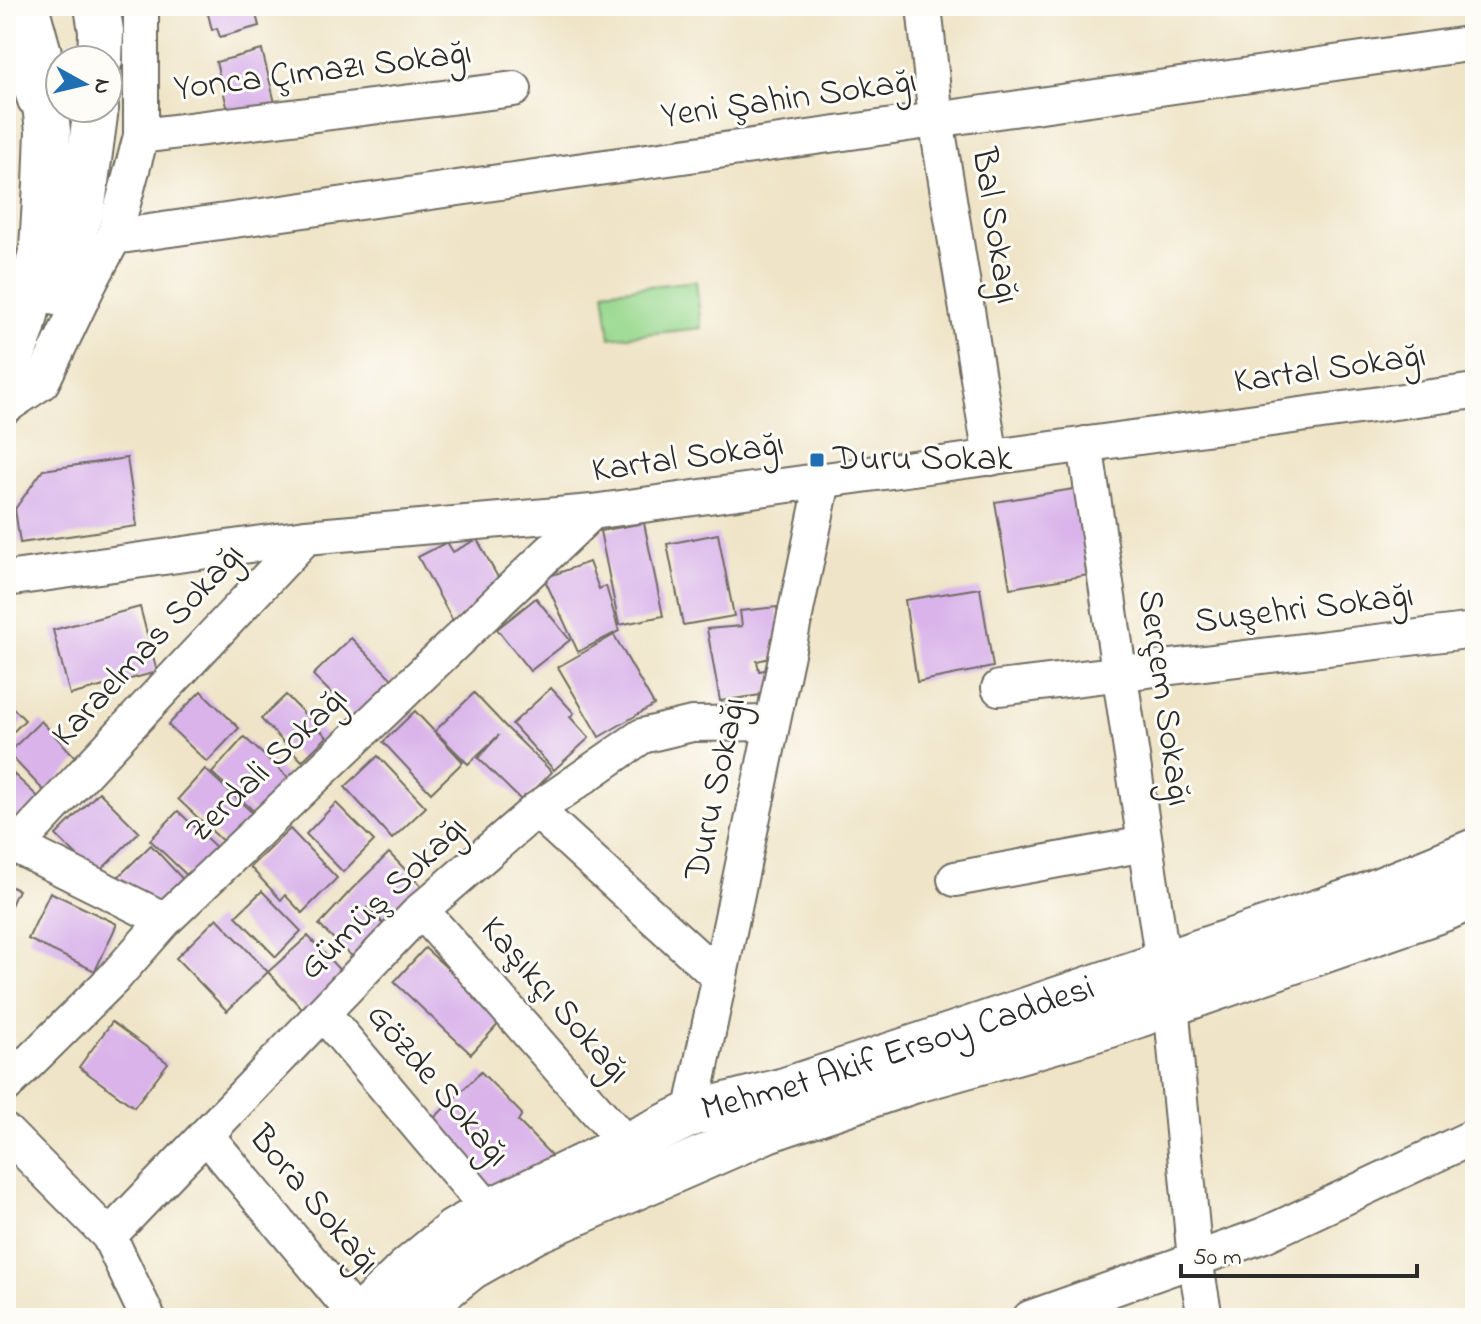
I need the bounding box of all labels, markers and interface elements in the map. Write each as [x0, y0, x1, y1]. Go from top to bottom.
street label: Yonca Çımazı Sokağı [171, 27, 475, 117]
north arrow [44, 44, 124, 124]
street label: Yeni Şahin Sokağı [658, 56, 920, 144]
text: N [84, 77, 118, 96]
street label: Bal Sokağı [955, 143, 1032, 308]
street label: Kartal Sokağı [1231, 330, 1429, 410]
street label: Kartal Sokağı [589, 419, 787, 499]
place label: Duru Sokak [832, 434, 1013, 487]
marker: Duru Sokak [808, 451, 826, 469]
street label: Karaelmas Sokağı [40, 532, 258, 760]
street label: Suşehri Sokağı [1191, 570, 1417, 650]
street label: Serçem Sokağı [1122, 586, 1204, 810]
street label: Zerdali Sokağı [175, 675, 361, 857]
street label: Duru Sokağı [672, 692, 762, 887]
street label: Gümüş Sokağı [287, 804, 481, 994]
street label: Kaşıkçı Sokağı [466, 905, 642, 1097]
street label: Mehmet Akif Ersoy Caddesi [696, 962, 1102, 1137]
street label: Gözde Sokağı [352, 992, 522, 1180]
street label: Bora Sokağı [234, 1114, 392, 1287]
scale bar [1181, 1228, 1417, 1278]
text: 50 m [1193, 1241, 1242, 1276]

